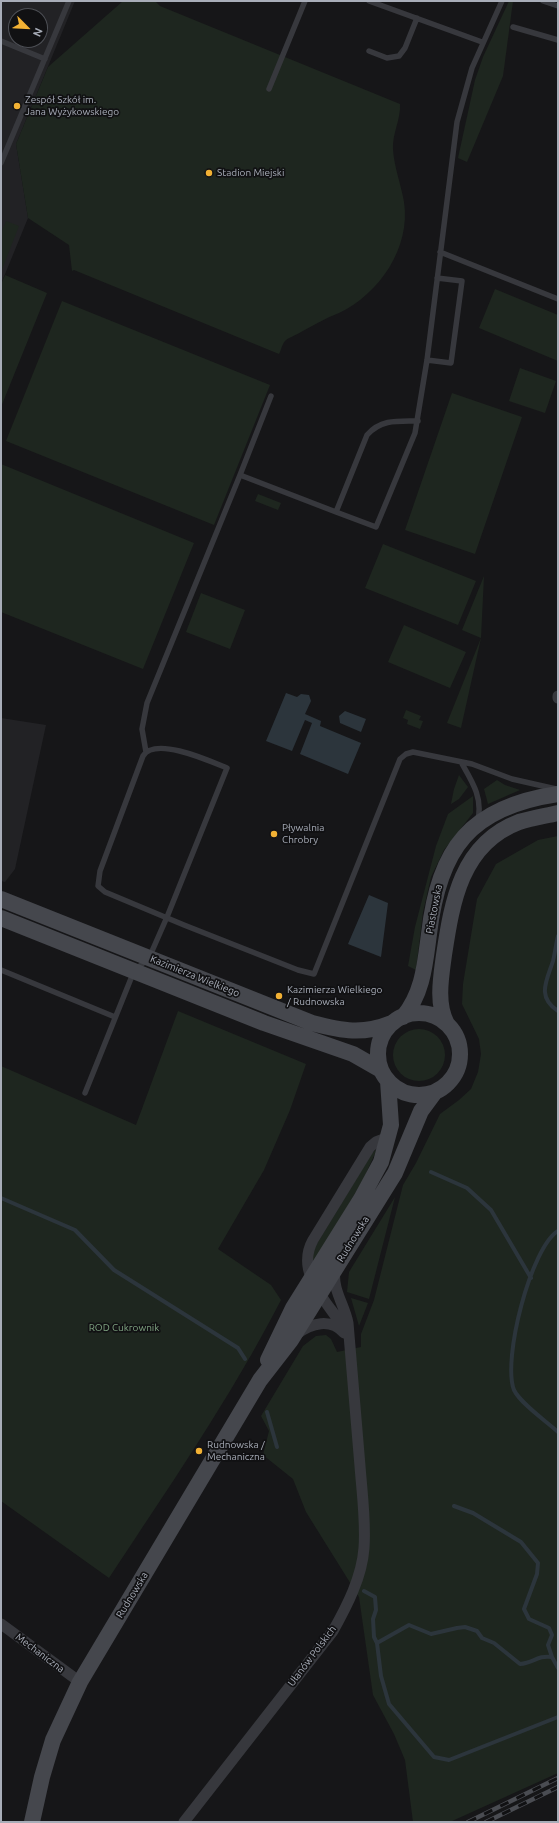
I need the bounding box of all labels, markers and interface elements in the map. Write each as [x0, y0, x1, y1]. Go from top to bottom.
north arrow [8, 8, 48, 48]
text: N [31, 26, 45, 39]
place label: Zespół Szkół im. Jana Wyżykowskiego [25, 94, 119, 118]
marker: Zespół Szkół im. Jana Wyżykowskiego [12, 101, 22, 111]
place label: Stadion Miejski [217, 167, 284, 179]
marker: Stadion Miejski [204, 168, 214, 178]
place label: Pływalnia Chrobry [282, 822, 324, 846]
marker: Pływalnia Chrobry [269, 829, 279, 839]
street label: Piastowska [423, 883, 445, 935]
street label: Kazimierza Wielkiego [149, 953, 241, 999]
place label: Kazimierza Wielkiego / Rudnowska [287, 984, 382, 1008]
marker: Kazimierza Wielkiego / Rudnowska [274, 991, 284, 1001]
street label: Rudnowska [334, 1214, 372, 1264]
park label: ROD Cukrownik [89, 1322, 159, 1334]
place label: Rudnowska / Mechaniczna [207, 1439, 265, 1462]
marker: Rudnowska / Mechaniczna [194, 1446, 204, 1456]
street label: Rudnowska [114, 1570, 150, 1620]
street label: Ułanów Polskich [285, 1623, 339, 1689]
street label: Mechaniczna [13, 1631, 67, 1675]

